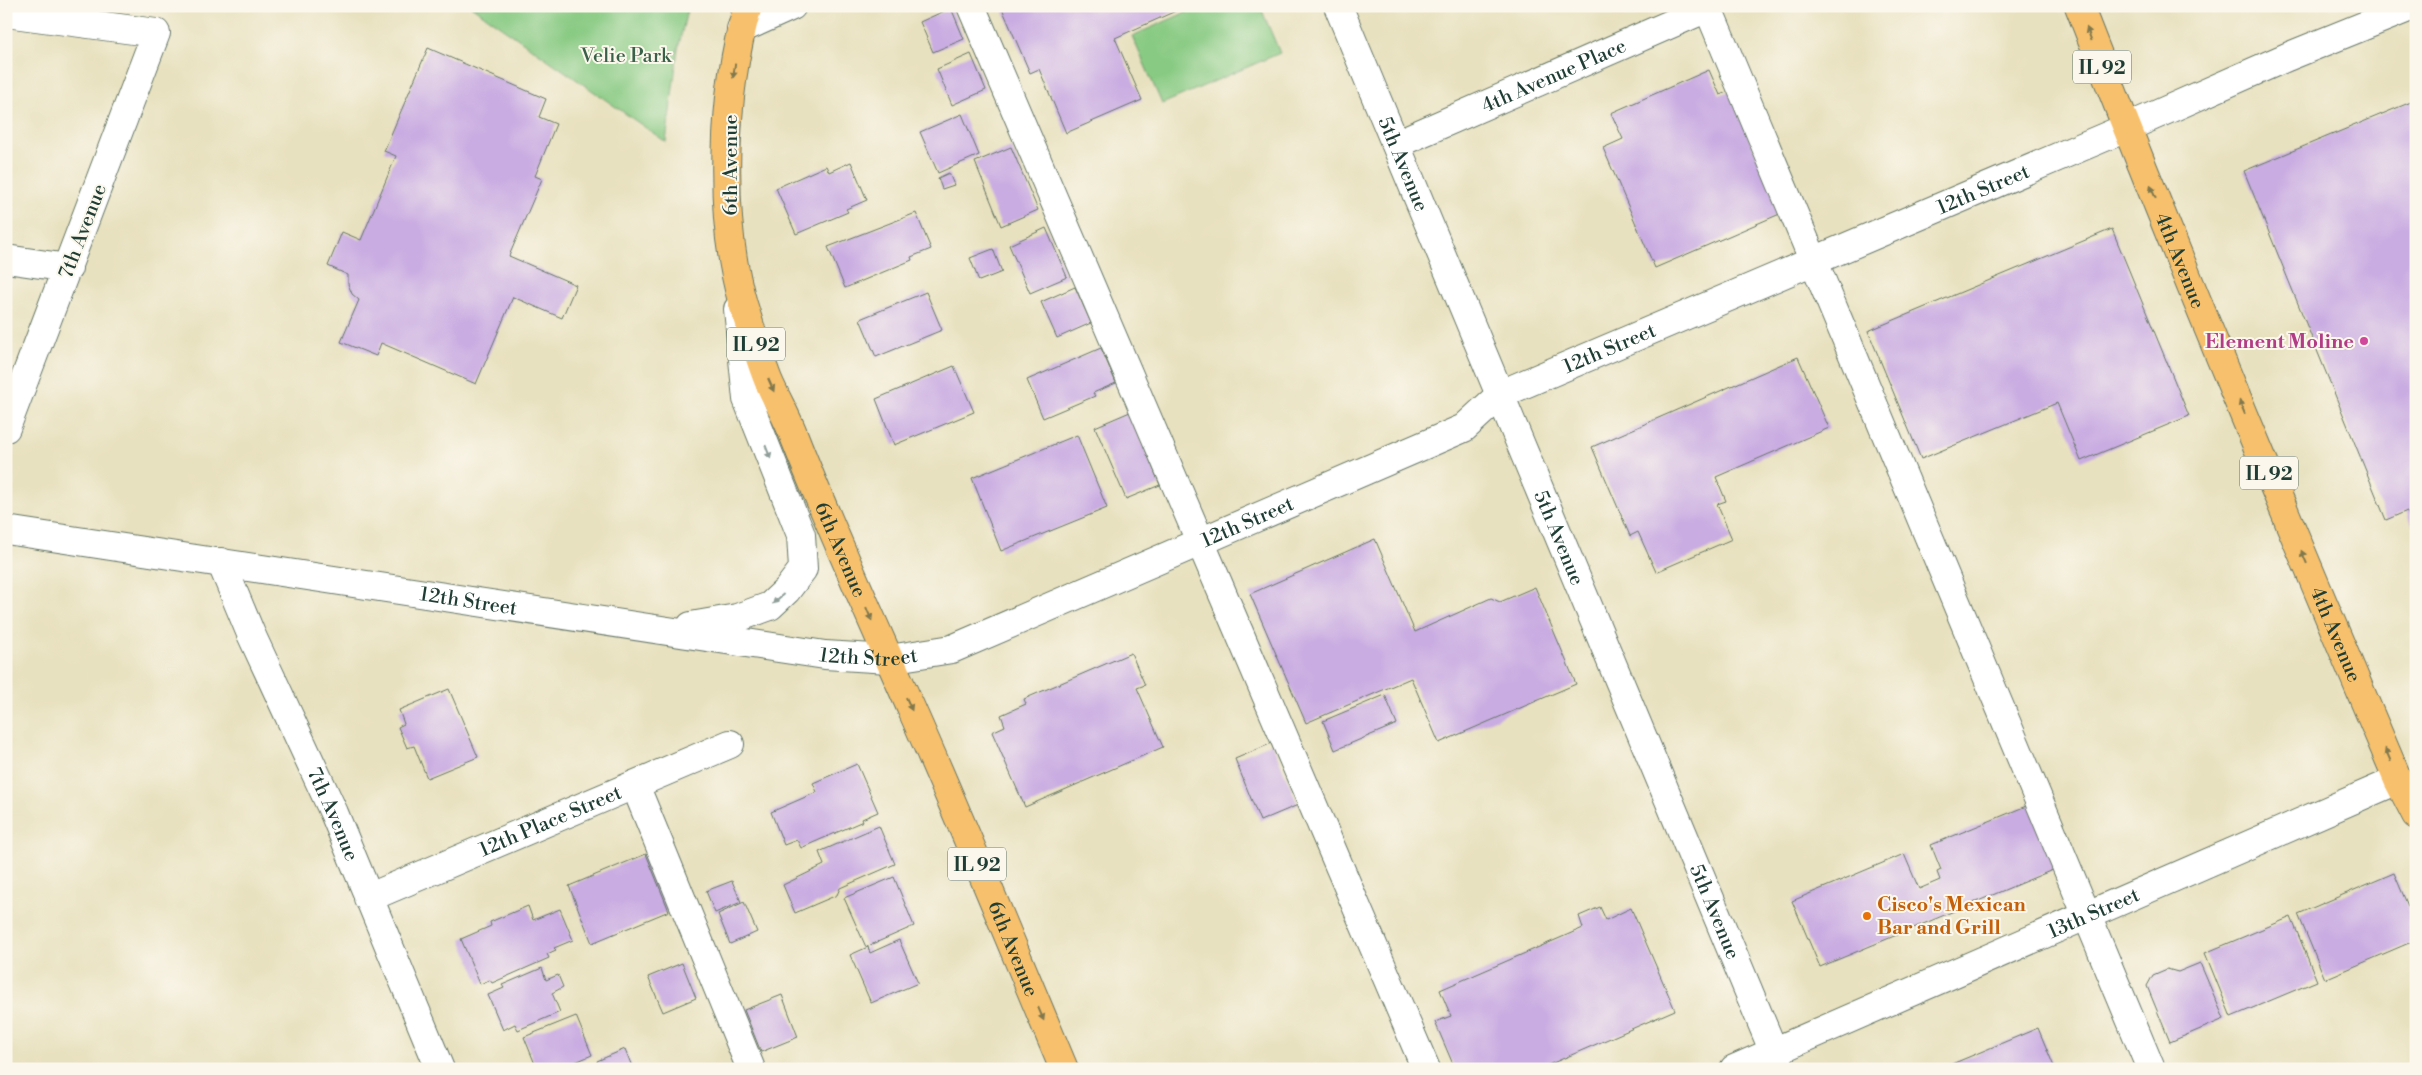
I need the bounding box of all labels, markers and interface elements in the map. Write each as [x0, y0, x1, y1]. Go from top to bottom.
one-way arrow [2085, 27, 2093, 41]
street label: 4th Avenue Place [1478, 34, 1630, 119]
park label: Velie Park [579, 44, 673, 69]
road number: IL 92 [2073, 51, 2131, 84]
one-way arrow [730, 63, 738, 79]
street label: 5th Avenue [1372, 113, 1433, 216]
street label: 6th Avenue [719, 114, 744, 216]
street label: 12th Street [1933, 160, 2034, 221]
street label: 7th Avenue [54, 181, 113, 282]
one-way arrow [2149, 184, 2157, 199]
street label: 4th Avenue [2148, 209, 2210, 313]
street label: 12th Street [1560, 319, 1660, 380]
road number: IL 92 [727, 328, 785, 360]
place label: Element Moline [2205, 330, 2354, 355]
marker: Element Moline [2358, 335, 2370, 347]
one-way arrow [767, 378, 775, 392]
one-way arrow [2237, 400, 2245, 414]
one-way arrow [764, 445, 772, 460]
road number: IL 92 [2240, 456, 2298, 489]
street label: 5th Avenue [1527, 487, 1589, 589]
street label: 12th Street [1198, 492, 1298, 554]
street label: 6th Avenue [808, 499, 871, 602]
one-way arrow [2300, 549, 2308, 564]
street label: 12th Street [418, 582, 519, 622]
street label: 4th Avenue [2304, 583, 2366, 686]
one-way arrow [772, 593, 784, 605]
one-way arrow [866, 607, 874, 621]
street label: 12th Street [817, 643, 919, 673]
one-way arrow [905, 697, 913, 711]
one-way arrow [2384, 747, 2392, 762]
street label: 7th Avenue [301, 764, 363, 865]
street label: 12th Place Street [476, 781, 626, 863]
road number: IL 92 [948, 848, 1006, 881]
street label: 5th Avenue [1683, 861, 1745, 963]
street label: 13th Street [2044, 883, 2144, 945]
place label: Cisco's Mexican Bar and Grill [1877, 893, 2026, 941]
street label: 6th Avenue [981, 898, 1043, 1001]
marker: Cisco's Mexican Bar and Grill [1861, 910, 1873, 922]
one-way arrow [1038, 1007, 1046, 1021]

